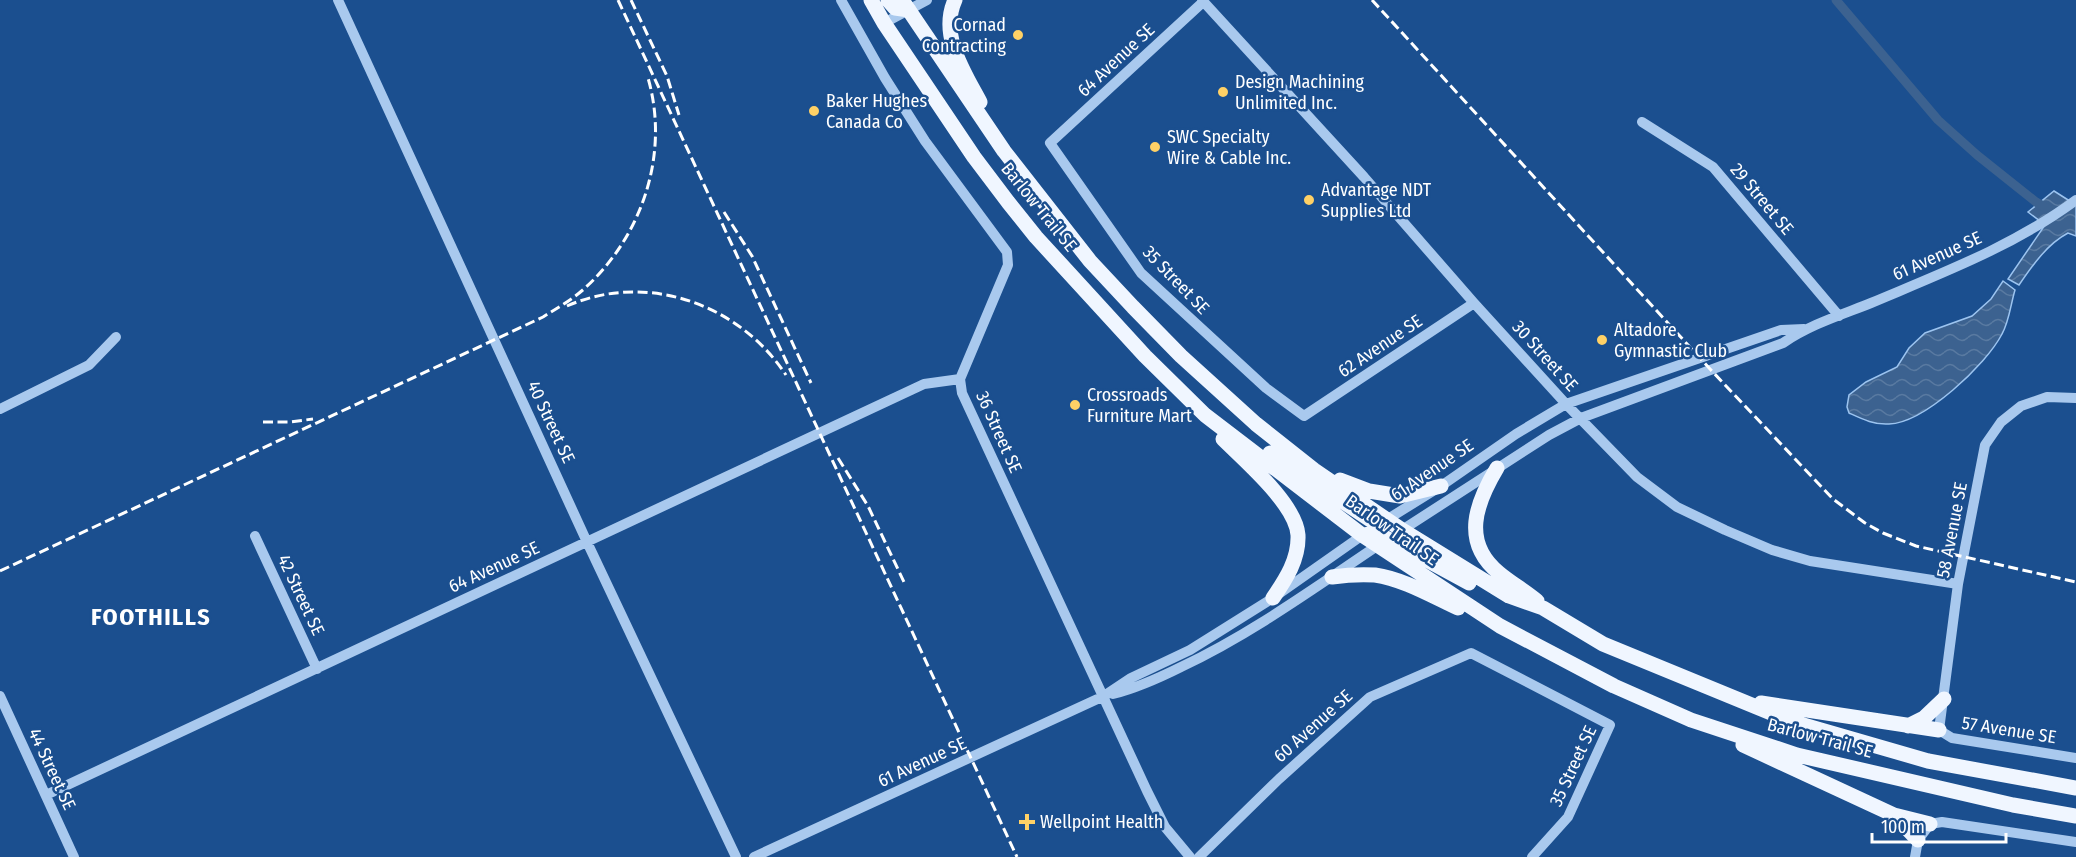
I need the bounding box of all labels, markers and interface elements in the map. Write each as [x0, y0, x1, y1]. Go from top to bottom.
place label: Cornad Contracting [922, 14, 1007, 57]
street label: 64 Avenue SE [1073, 19, 1159, 101]
marker: Cornad Contracting [1011, 28, 1025, 42]
place label: Design Machining Unlimited Inc. [1235, 71, 1365, 114]
marker: Design Machining Unlimited Inc. [1216, 85, 1230, 99]
place label: Baker Hughes Canada Co [826, 90, 927, 133]
marker: Baker Hughes Canada Co [807, 104, 821, 118]
place label: SWC Specialty Wire & Cable Inc. [1167, 126, 1291, 169]
marker: SWC Specialty Wire & Cable Inc. [1148, 140, 1162, 154]
street label: Barlow Trail SE [996, 158, 1082, 256]
street label: 29 Street SE [1726, 159, 1798, 239]
place label: Advantage NDT Supplies Ltd [1321, 179, 1432, 222]
marker: Advantage NDT Supplies Ltd [1302, 193, 1316, 207]
street label: 61 Avenue SE [1889, 227, 1985, 285]
street label: 35 Street SE [1138, 241, 1214, 319]
street label: 62 Avenue SE [1334, 310, 1426, 382]
street label: 30 Street SE [1508, 316, 1582, 396]
place label: Altadore Gymnastic Club [1614, 319, 1727, 362]
marker: Altadore Gymnastic Club [1595, 333, 1609, 347]
street label: 40 Street SE [522, 377, 580, 467]
place label: Crossroads Furniture Mart [1087, 384, 1192, 427]
street label: 36 Street SE [971, 388, 1027, 476]
marker: Crossroads Furniture Mart [1068, 398, 1082, 412]
street label: 61 Avenue SE [1386, 434, 1478, 506]
street label: 58 Avenue SE [1932, 480, 1972, 580]
street label: Barlow Trail SE [1341, 490, 1443, 570]
street label: 64 Avenue SE [445, 536, 543, 598]
street label: 42 Street SE [273, 551, 329, 639]
district label: FOOTHILLS [91, 603, 211, 631]
street label: 60 Avenue SE [1269, 685, 1357, 767]
street label: 57 Avenue SE [1960, 712, 2058, 748]
street label: Barlow Trail SE [1765, 713, 1875, 763]
street label: 35 Street SE [1545, 722, 1601, 810]
street label: 44 Street SE [24, 725, 80, 813]
street label: 61 Avenue SE [874, 732, 970, 792]
scale bar [1872, 806, 2006, 844]
place label: Wellpoint Health [1040, 811, 1163, 833]
marker: Wellpoint Health [1018, 813, 1036, 831]
text: 100 m [1881, 816, 1925, 838]

